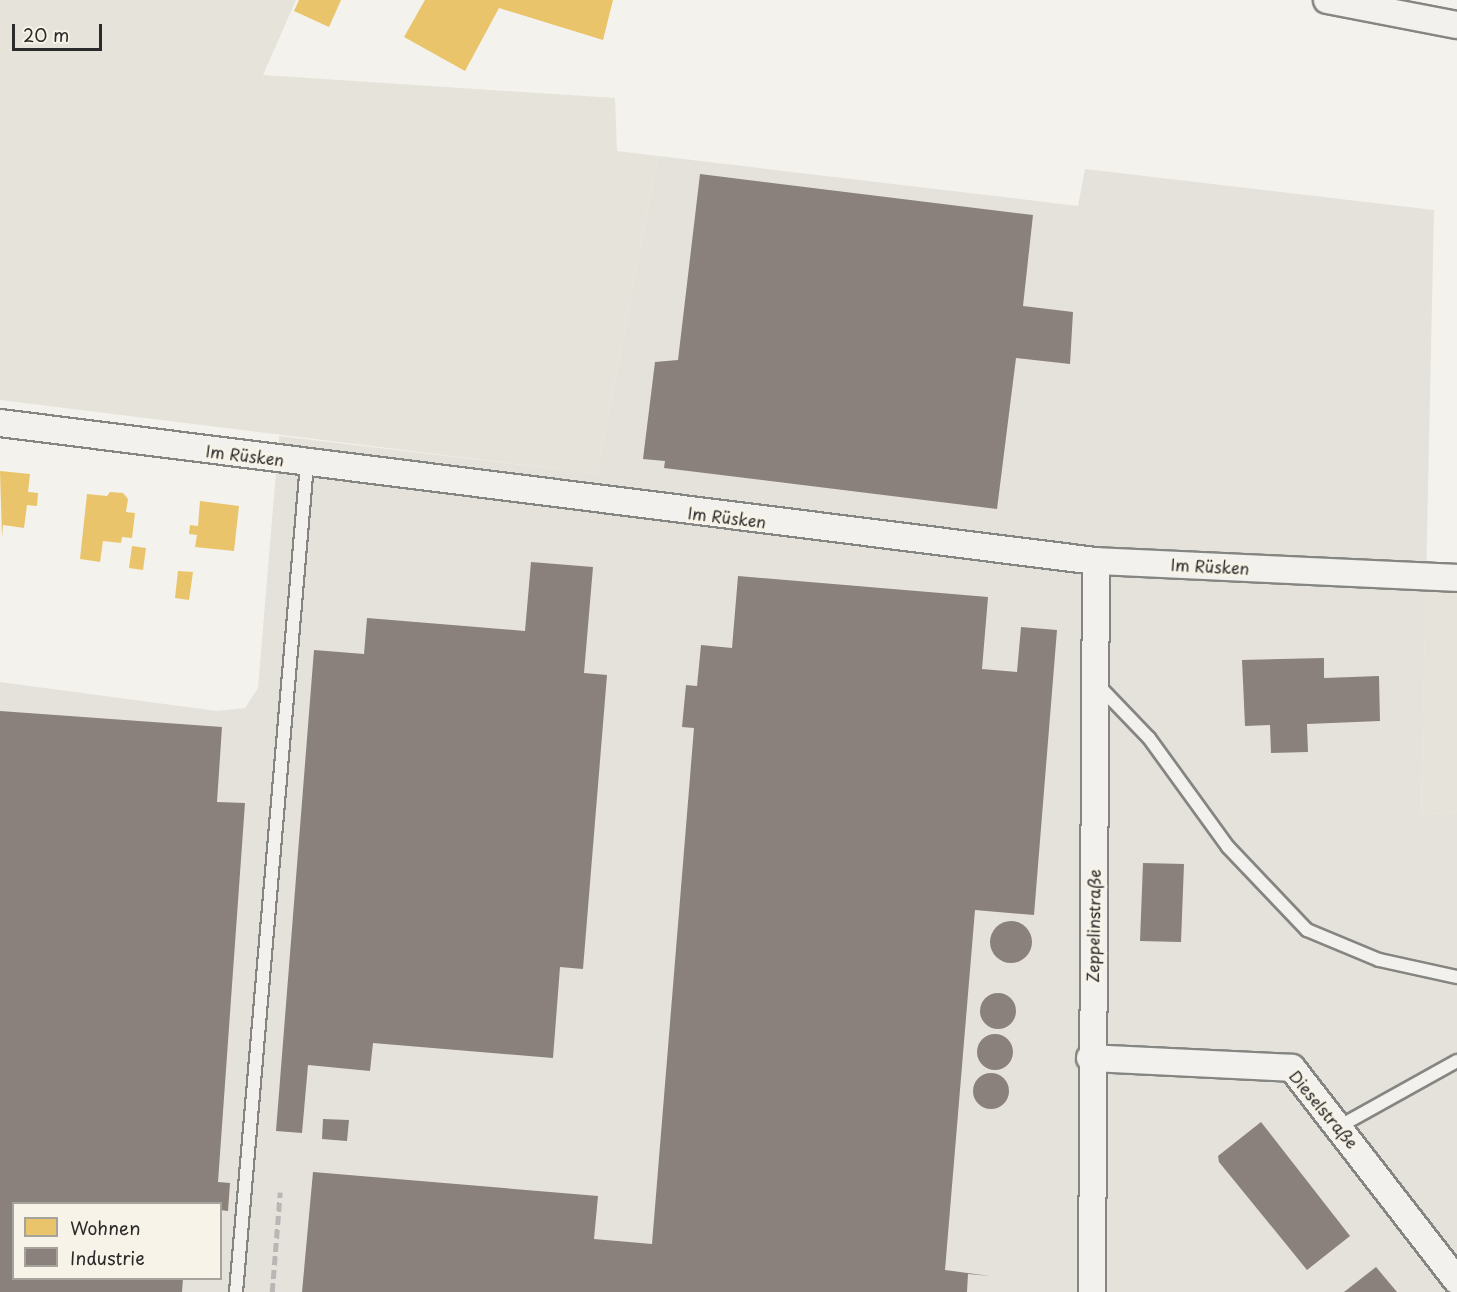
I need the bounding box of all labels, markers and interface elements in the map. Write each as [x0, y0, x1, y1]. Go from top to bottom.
scale bar [15, 12, 105, 50]
text: 20 m [23, 21, 69, 48]
street label: Im Rüsken [204, 441, 286, 469]
street label: Im Rüsken [686, 503, 768, 531]
street label: Im Rüsken [1170, 554, 1250, 578]
street label: Zeppelinstraße [1082, 869, 1104, 983]
street label: Dieselstraße [1286, 1066, 1362, 1152]
legend [12, 1202, 222, 1280]
text: Wohnen [70, 1214, 141, 1241]
text: Industrie [70, 1244, 145, 1271]

